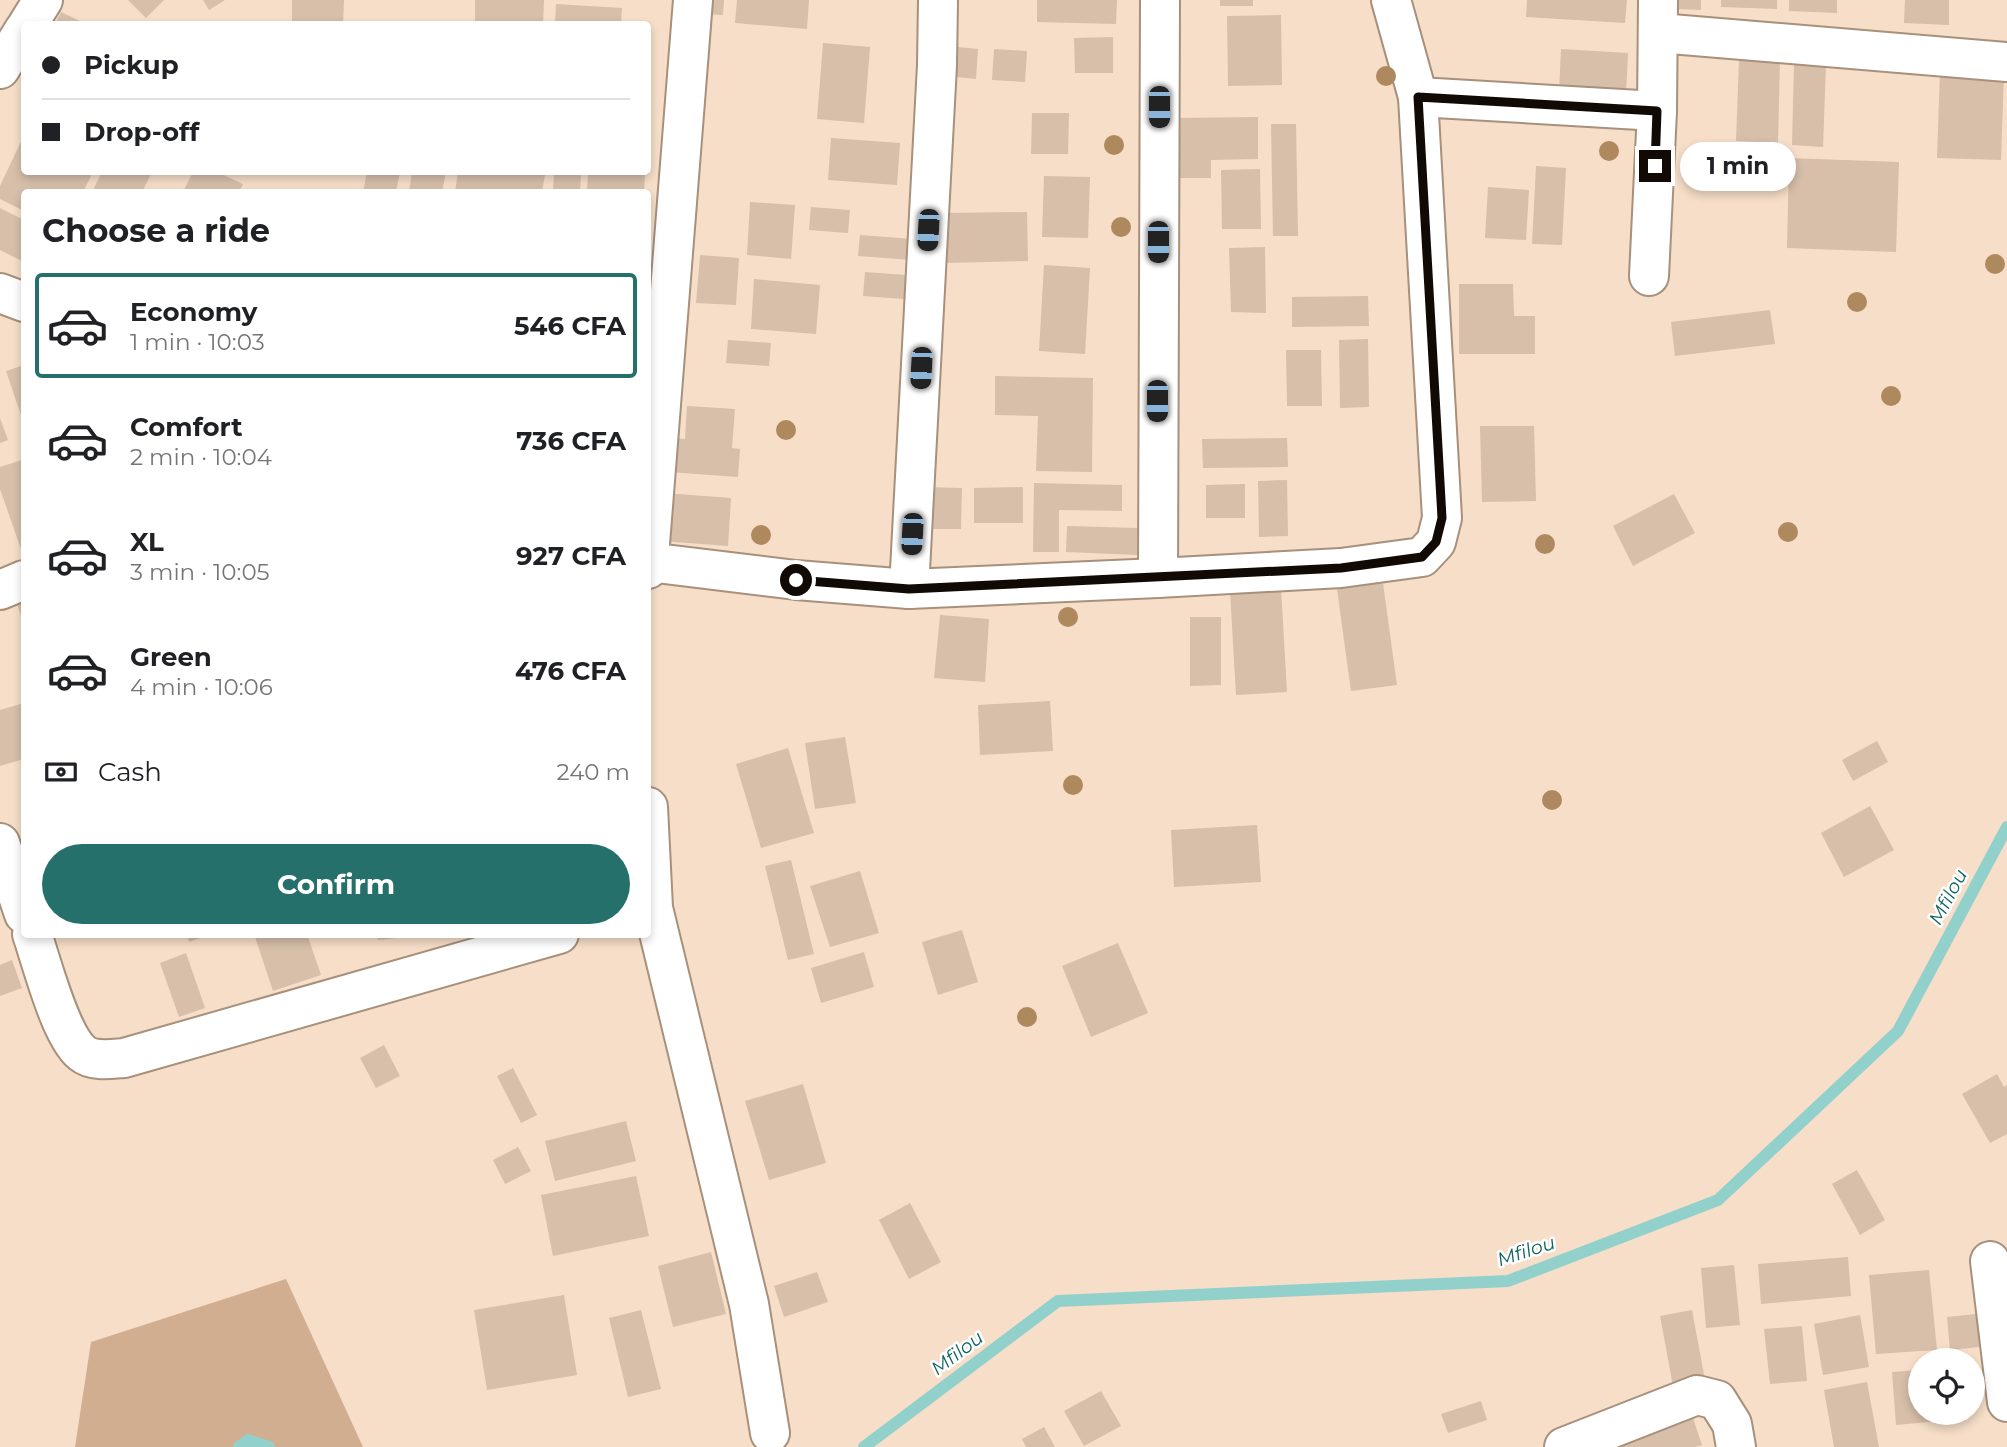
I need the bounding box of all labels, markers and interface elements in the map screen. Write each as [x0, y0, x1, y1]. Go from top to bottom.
text: Pickup [84, 49, 179, 81]
car [1149, 86, 1170, 128]
text: Drop-off [84, 116, 199, 148]
callout: 1 min [1680, 142, 1795, 190]
route end [1639, 150, 1671, 182]
text: 1 min [1707, 152, 1769, 180]
car [917, 208, 940, 252]
text: Choose a ride [42, 211, 270, 250]
car [1148, 221, 1169, 263]
icon: car [46, 294, 109, 357]
text: Economy [130, 296, 257, 328]
text: 546 CFA [514, 310, 626, 342]
text: 1 min · 10:03 [130, 328, 265, 356]
car [910, 346, 933, 390]
car [1147, 380, 1168, 422]
icon: car [46, 409, 109, 472]
text: Comfort [130, 411, 242, 443]
text: 736 CFA [516, 425, 626, 457]
text: 2 min · 10:04 [130, 443, 272, 471]
car [901, 512, 924, 556]
icon: car [46, 524, 109, 587]
text: XL [130, 526, 164, 558]
text: 927 CFA [516, 540, 626, 572]
text: 3 min · 10:05 [130, 558, 270, 586]
route start [780, 564, 812, 596]
icon: car [46, 639, 109, 702]
text: Green [130, 641, 212, 673]
text: 476 CFA [515, 655, 626, 687]
text: 4 min · 10:06 [130, 673, 273, 701]
icon: cash [42, 753, 80, 791]
text: Cash [98, 756, 162, 788]
text: 240 m [557, 758, 630, 786]
button: Confirm [42, 844, 630, 924]
water label: Mfilou [1924, 865, 1972, 929]
water label: Mfilou [1494, 1231, 1558, 1271]
water label: Mfilou [926, 1326, 988, 1380]
map controls [1908, 1348, 1985, 1425]
button: locate [1908, 1348, 1985, 1425]

